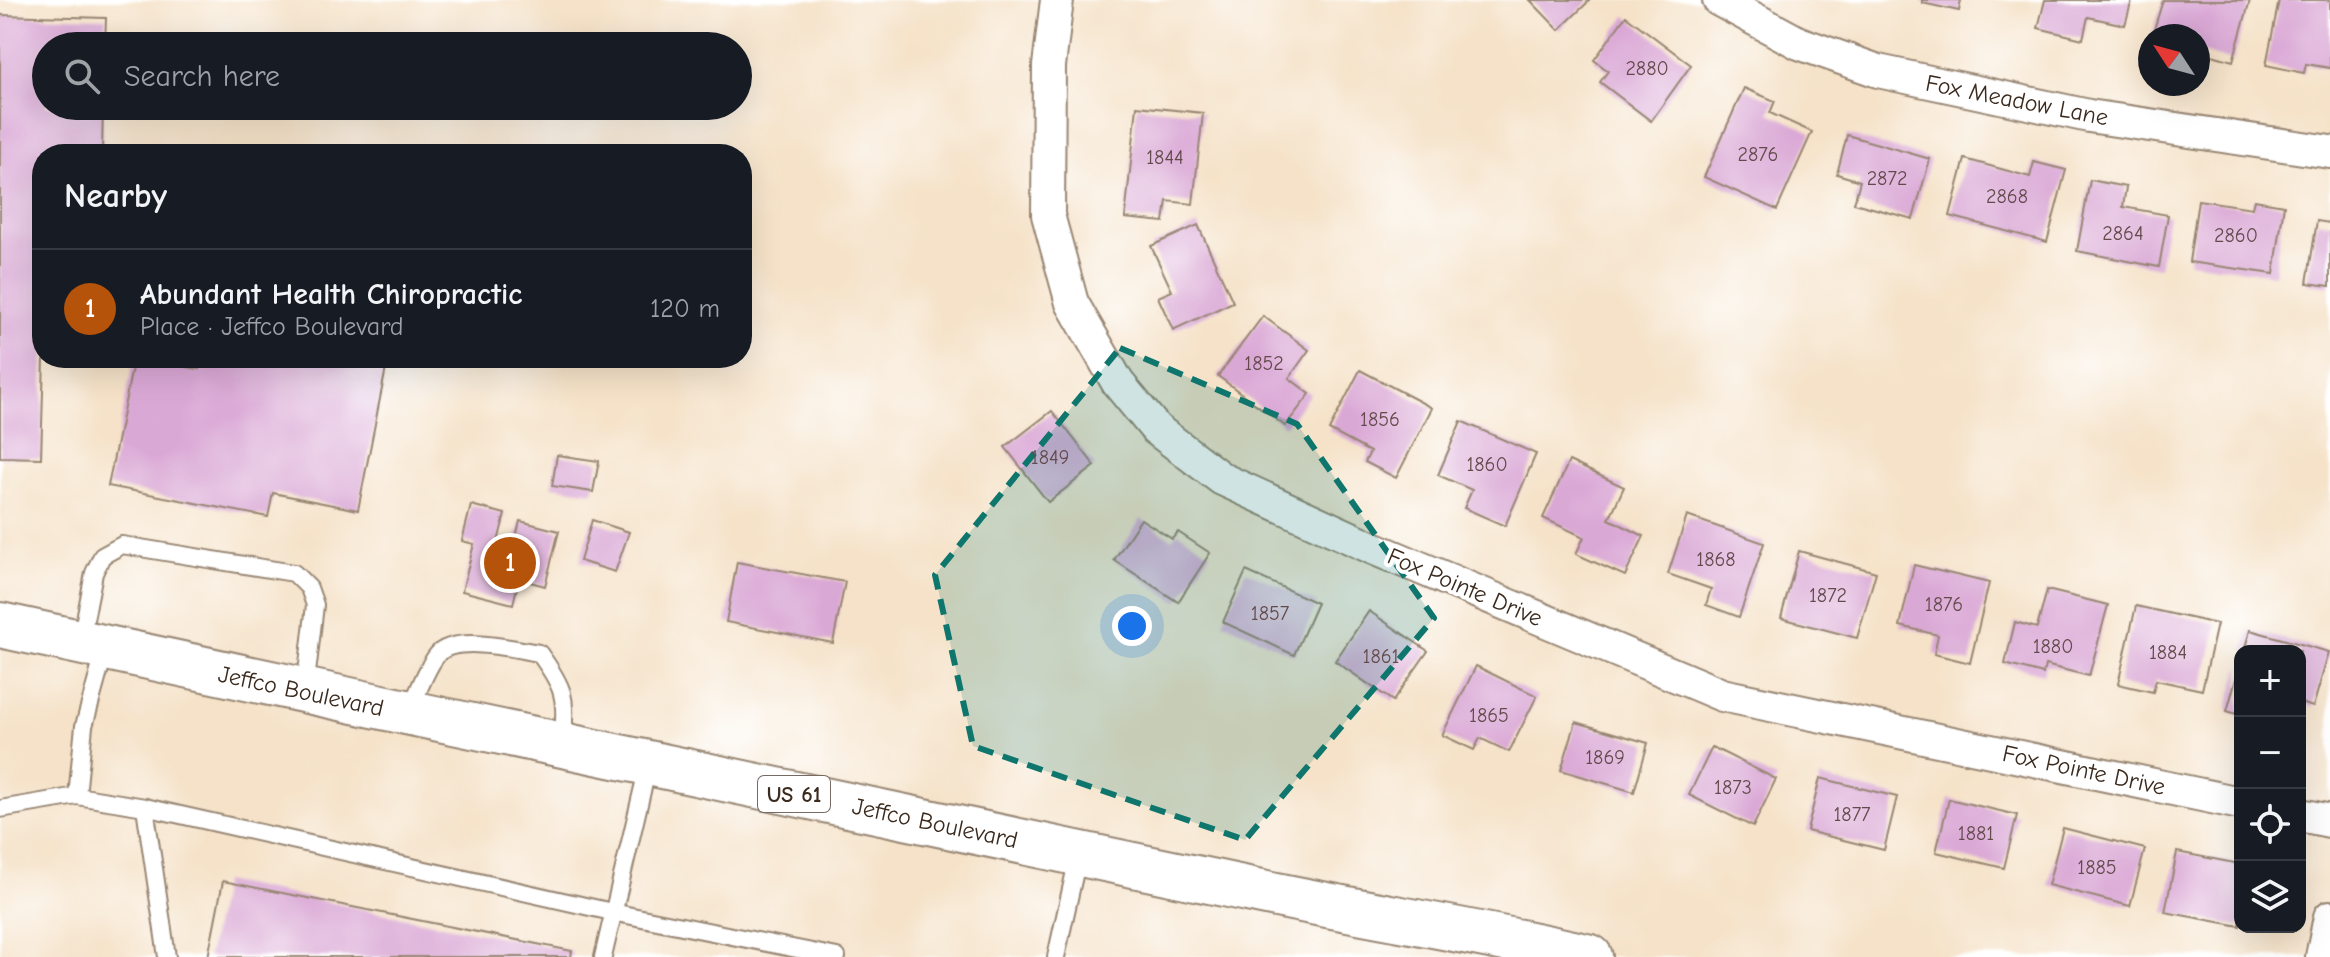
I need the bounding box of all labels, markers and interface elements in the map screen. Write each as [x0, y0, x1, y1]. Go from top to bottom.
north arrow [2138, 24, 2210, 96]
search box [32, 32, 752, 120]
icon: search [60, 54, 104, 98]
house number: 2880 [1625, 57, 1669, 80]
text: Search here [124, 59, 280, 94]
street label: Fox Meadow Lane [1923, 69, 2111, 131]
house number: 2876 [1738, 143, 1778, 166]
house number: 1844 [1146, 146, 1184, 169]
house number: 2872 [1867, 167, 1907, 190]
text: Nearby [64, 176, 167, 216]
house number: 2868 [1986, 185, 2028, 208]
house number: 2864 [2102, 222, 2144, 245]
house number: 2860 [2214, 224, 2258, 247]
text: Abundant Health Chiropractic [140, 277, 522, 312]
text: 1 [85, 294, 95, 324]
text: 120 m [650, 294, 720, 324]
text: Place · Jeffco Boulevard [140, 312, 403, 342]
house number: 1852 [1244, 352, 1284, 375]
house number: 1856 [1360, 408, 1400, 431]
house number: 1849 [1031, 446, 1069, 469]
house number: 1860 [1466, 453, 1508, 476]
pin: 1 [484, 533, 536, 593]
street label: Fox Pointe Drive [1383, 542, 1547, 632]
house number: 1868 [1696, 548, 1736, 571]
house number: 1872 [1809, 584, 1847, 607]
house number: 1876 [1925, 593, 1963, 616]
house number: 1857 [1251, 602, 1290, 625]
your location [1112, 606, 1152, 646]
house number: 1880 [2033, 635, 2073, 658]
house number: 1884 [2149, 641, 2187, 664]
house number: 1861 [1363, 645, 1399, 668]
map controls [2234, 645, 2306, 933]
button: + [2234, 645, 2306, 717]
street label: Jeffco Boulevard [216, 660, 386, 722]
house number: 1865 [1469, 704, 1509, 727]
button: − [2234, 717, 2306, 789]
street label: Fox Pointe Drive [2000, 739, 2168, 801]
house number: 1869 [1585, 746, 1625, 769]
road number: US 61 [758, 776, 830, 812]
house number: 1873 [1714, 776, 1752, 799]
button: locate [2234, 789, 2306, 861]
street label: Jeffco Boulevard [850, 792, 1020, 854]
house number: 1877 [1833, 803, 1871, 826]
house number: 1881 [1958, 822, 1994, 845]
house number: 1885 [2077, 856, 2117, 879]
button: layers [2234, 861, 2306, 933]

